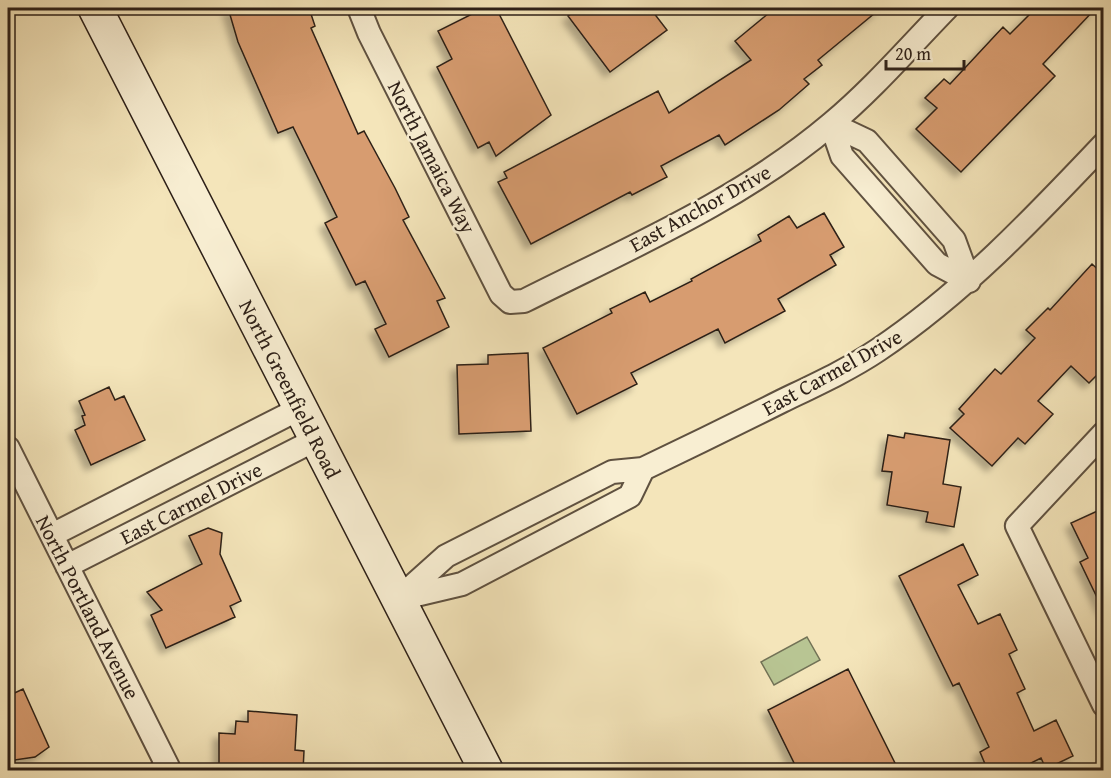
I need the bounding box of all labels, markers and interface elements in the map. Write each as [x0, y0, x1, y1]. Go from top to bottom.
scale bar [886, 33, 964, 71]
text: 20 m [895, 40, 931, 67]
street label: North Jamaica Way [380, 75, 484, 239]
street label: East Anchor Drive [624, 156, 776, 260]
street label: North Greenfield Road [231, 294, 349, 485]
street label: East Carmel Drive [756, 321, 908, 423]
street label: East Carmel Drive [115, 454, 267, 552]
street label: North Portland Avenue [28, 510, 148, 705]

